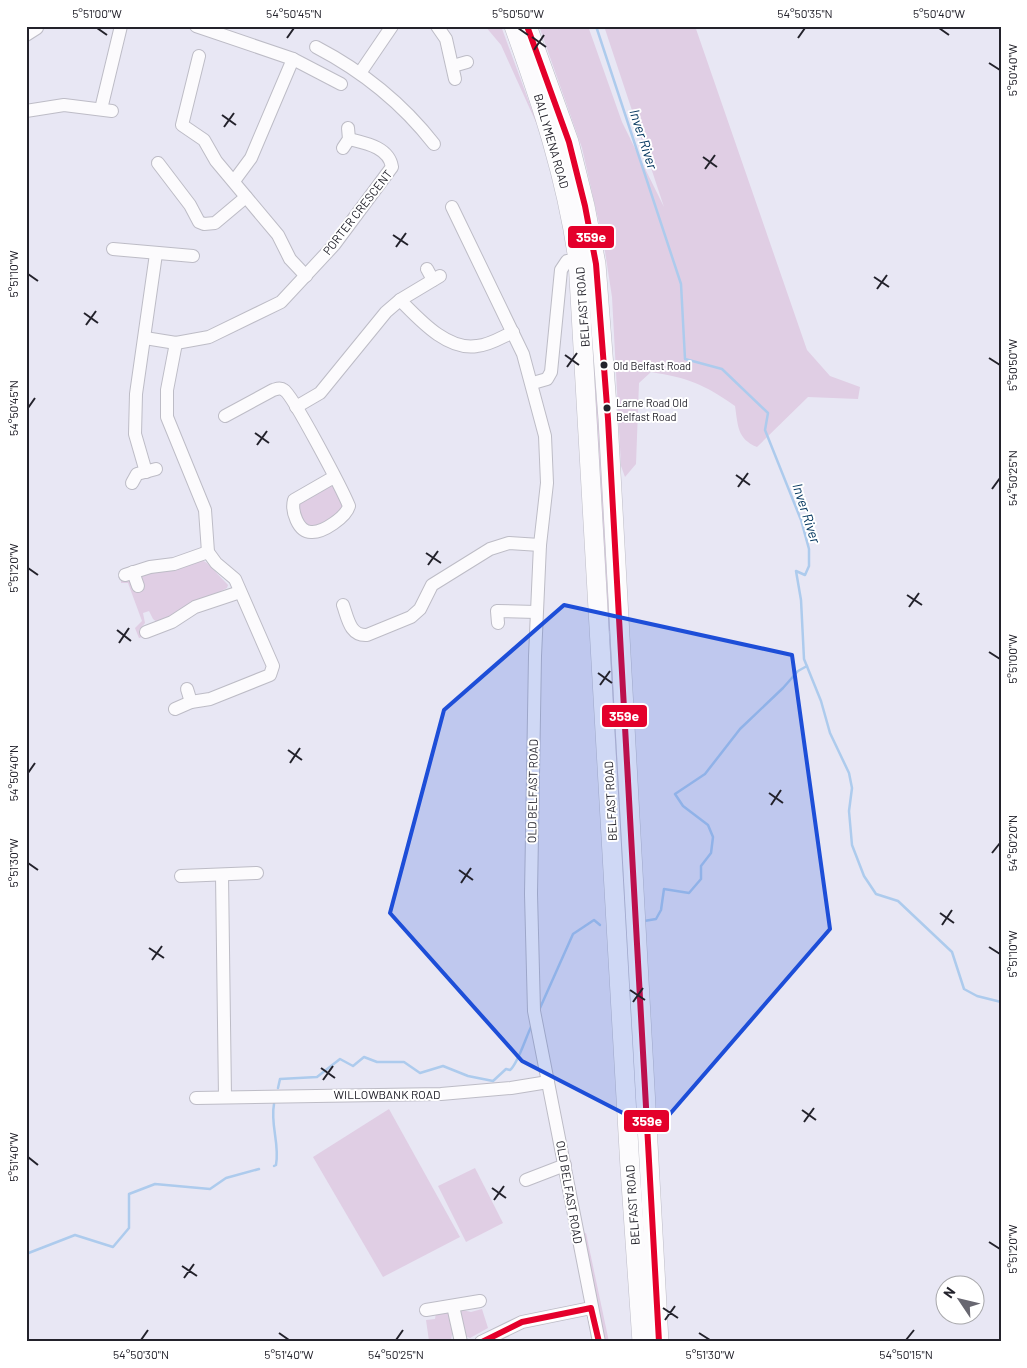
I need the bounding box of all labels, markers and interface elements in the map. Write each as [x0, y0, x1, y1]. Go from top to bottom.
text: 5°51'00"W [72, 6, 122, 20]
text: 54°50'45"N [266, 6, 322, 20]
text: 5°50'50"W [492, 6, 544, 20]
text: 54°50'35"N [777, 6, 833, 20]
text: 5°50'40"W [913, 6, 966, 20]
text: 5°50'40"W [1005, 43, 1019, 96]
street label: BALLYMENA ROAD [532, 92, 572, 190]
water label: Inver River [626, 107, 662, 172]
street label: PORTER CRESCENT [319, 167, 395, 257]
line badge: 359e [567, 225, 615, 249]
text: 359e [576, 228, 606, 245]
text: 5°51'10"W [6, 250, 20, 298]
street label: BELFAST ROAD [572, 267, 592, 347]
text: 5°50'50"W [1005, 339, 1019, 391]
place label: Old Belfast Road [613, 359, 691, 372]
marker: Old Belfast Road [599, 360, 609, 370]
text: 54°50'45"N [6, 380, 20, 436]
place label: Larne Road Old Belfast Road [616, 396, 688, 423]
marker: Larne Road Old Belfast Road [602, 403, 612, 413]
text: 54°50'25"N [1005, 450, 1019, 506]
water label: Inver River [789, 481, 825, 546]
text: 5°51'20"W [6, 543, 20, 593]
text: 5°51'00"W [1005, 634, 1019, 684]
line badge: 359e [601, 704, 648, 728]
text: 359e [609, 707, 639, 724]
street label: OLD BELFAST ROAD [524, 739, 540, 843]
text: 54°50'40"N [6, 745, 20, 801]
street label: BELFAST ROAD [601, 761, 619, 841]
text: 54°50'20"N [1005, 815, 1019, 871]
text: 5°51'30"W [6, 838, 20, 888]
text: 5°51'10"W [1005, 930, 1019, 978]
street label: WILLOWBANK ROAD [334, 1087, 440, 1101]
line badge: 359e [623, 1109, 670, 1133]
text: 359e [632, 1112, 662, 1129]
text: 5°51'40"W [6, 1132, 20, 1182]
street label: OLD BELFAST ROAD [554, 1139, 586, 1245]
street label: BELFAST ROAD [622, 1165, 642, 1245]
text: 5°51'20"W [1005, 1224, 1019, 1274]
north arrow [934, 1276, 984, 1326]
text: N [939, 1284, 959, 1301]
text: 54°50'30"N [113, 1347, 169, 1361]
text: 5°51'40"W [264, 1347, 314, 1361]
text: 54°50'25"N [368, 1347, 424, 1361]
text: 5°51'30"W [685, 1347, 735, 1361]
text: 54°50'15"N [879, 1347, 933, 1361]

